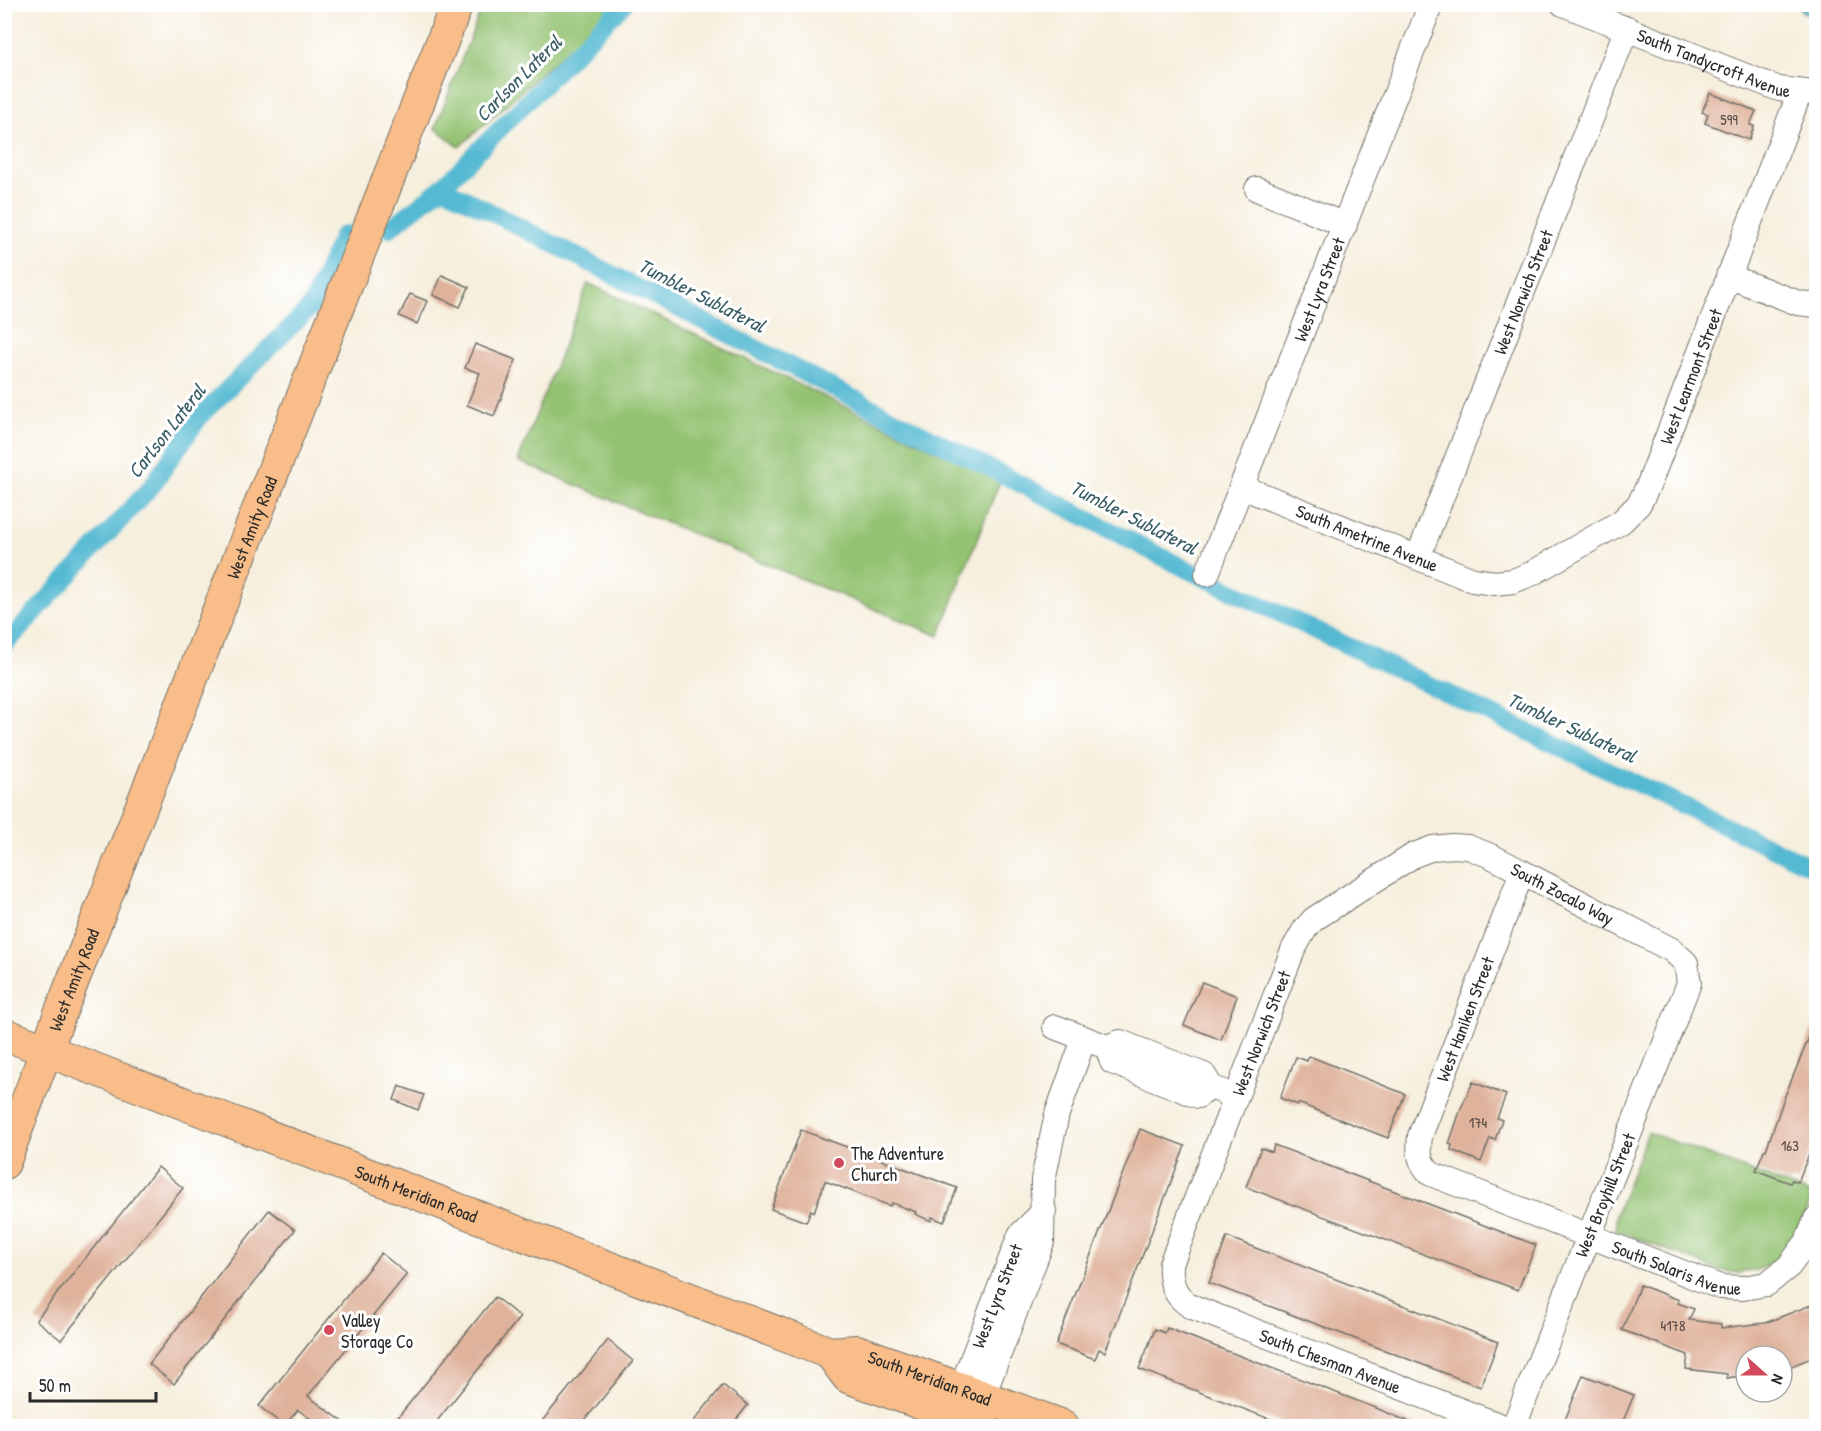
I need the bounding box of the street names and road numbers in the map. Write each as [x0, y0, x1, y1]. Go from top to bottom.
street label: South Tandycroft Avenue [1634, 22, 1792, 103]
street label: West Norwich Street [1487, 225, 1559, 358]
street label: West Lyra Street [1287, 233, 1351, 345]
street label: West Learmont Street [1653, 304, 1728, 448]
street label: West Amity Road [220, 472, 283, 582]
street label: South Ametrine Avenue [1292, 498, 1442, 577]
street label: South Zocalo Way [1507, 856, 1619, 930]
street label: West Amity Road [42, 925, 105, 1035]
street label: West Haniken Street [1430, 952, 1501, 1085]
street label: West Norwich Street [1225, 966, 1297, 1099]
street label: West Broyhill Street [1569, 1128, 1642, 1261]
street label: South Meridian Road [351, 1158, 481, 1228]
street label: South Solaris Avenue [1609, 1234, 1742, 1300]
street label: West Lyra Street [965, 1239, 1028, 1351]
street label: South Chesman Avenue [1256, 1323, 1404, 1399]
street label: South Meridian Road [865, 1344, 995, 1411]

